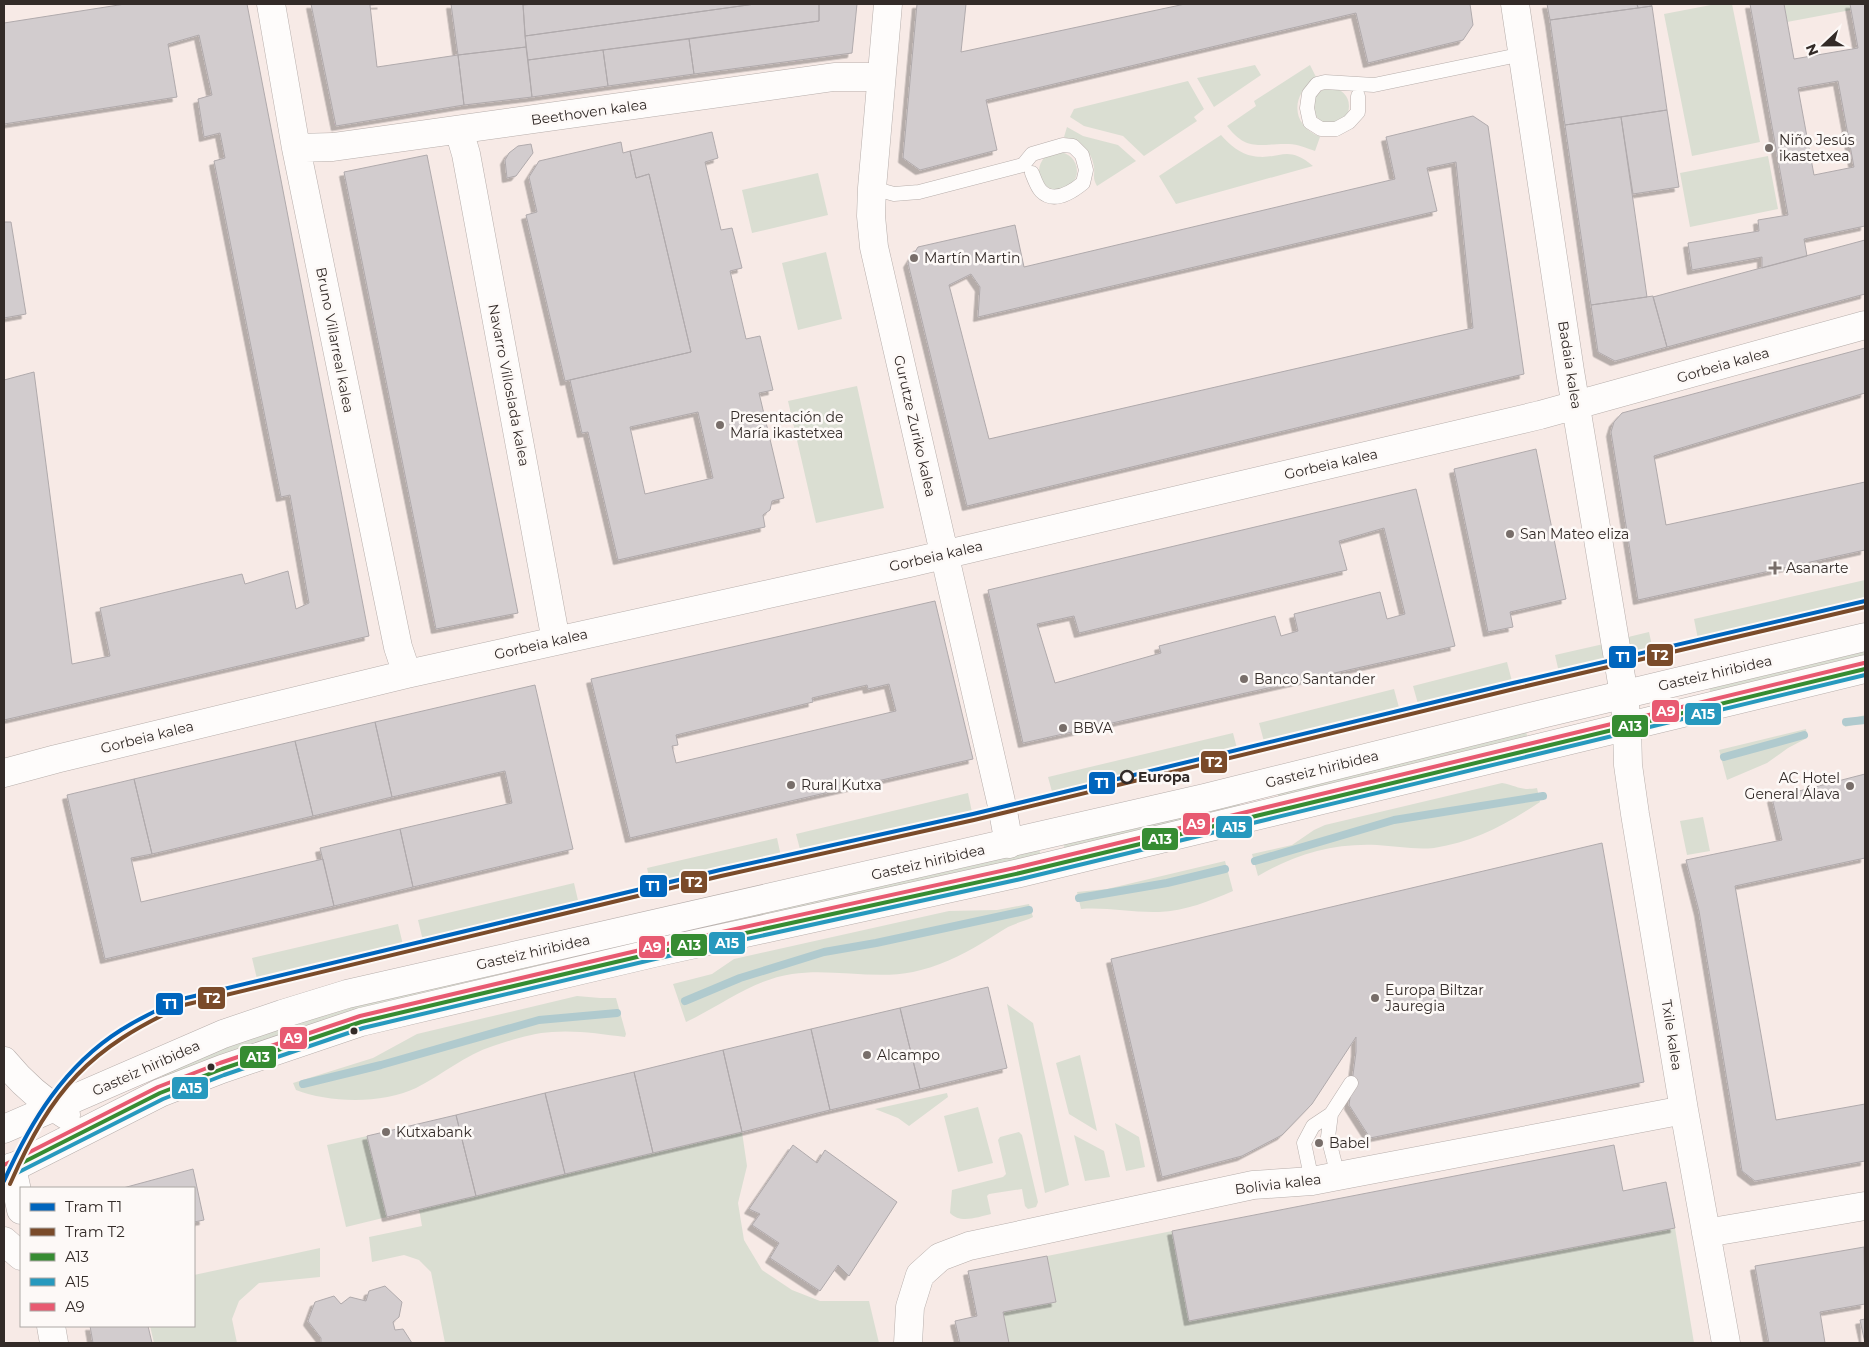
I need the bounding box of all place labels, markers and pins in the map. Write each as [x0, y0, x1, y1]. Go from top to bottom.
place label: Niño Jesús ikastetxea [1779, 131, 1855, 165]
marker: Niño Jesús ikastetxea [1763, 142, 1775, 154]
place label: Martín Martin [924, 249, 1020, 267]
marker: Martín Martin [908, 252, 920, 264]
place label: Presentación de María ikastetxea [730, 408, 843, 442]
marker: Presentación de María ikastetxea [714, 419, 726, 431]
place label: San Mateo eliza [1520, 525, 1629, 543]
marker: San Mateo eliza [1504, 528, 1516, 540]
place label: Asanarte [1786, 559, 1848, 577]
marker: Asanarte [1768, 561, 1782, 575]
place label: Banco Santander [1254, 670, 1376, 688]
marker: Banco Santander [1238, 673, 1250, 685]
place label: BBVA [1073, 719, 1114, 737]
marker: BBVA [1057, 722, 1069, 734]
place label: Europa [1138, 768, 1190, 786]
place label: AC Hotel General Álava [1745, 769, 1840, 803]
marker: Europa [1120, 770, 1134, 784]
place label: Rural Kutxa [801, 776, 882, 794]
marker: Rural Kutxa [785, 779, 797, 791]
marker: AC Hotel General Álava [1844, 780, 1856, 792]
place label: Europa Biltzar Jauregia [1384, 981, 1484, 1015]
marker: Europa Biltzar Jauregia [1369, 992, 1381, 1004]
unlabelled marker [349, 1026, 359, 1036]
place label: Alcampo [877, 1046, 940, 1064]
marker: Alcampo [861, 1049, 873, 1061]
unlabelled marker [206, 1062, 216, 1072]
place label: Kutxabank [396, 1123, 473, 1141]
marker: Kutxabank [380, 1126, 392, 1138]
place label: Babel [1329, 1134, 1370, 1152]
marker: Babel [1313, 1137, 1325, 1149]

